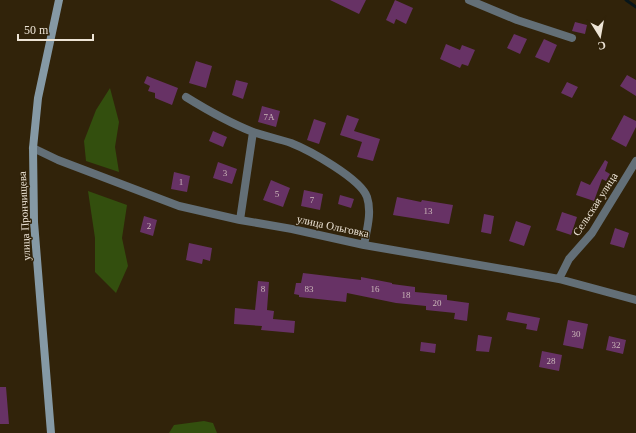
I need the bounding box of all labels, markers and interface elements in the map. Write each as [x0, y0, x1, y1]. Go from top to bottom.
scale bar [18, 16, 93, 42]
north arrow [580, 16, 620, 56]
text: 50 m [24, 23, 49, 37]
text: С [597, 39, 607, 52]
house number: 7А [264, 112, 275, 122]
house number: 3 [223, 168, 228, 178]
street label: Сельская улица [570, 170, 620, 238]
street label: улица Прончищева [16, 171, 32, 261]
house number: 1 [179, 177, 183, 187]
house number: 5 [275, 189, 280, 199]
house number: 7 [310, 195, 315, 205]
house number: 13 [424, 206, 433, 216]
street label: улица Ольговка [296, 213, 370, 240]
house number: 2 [147, 221, 151, 231]
house number: 8 [261, 284, 266, 294]
house number: 83 [305, 284, 314, 294]
house number: 16 [371, 284, 380, 294]
house number: 18 [402, 290, 411, 300]
house number: 20 [433, 298, 442, 308]
house number: 30 [572, 329, 581, 339]
house number: 32 [612, 340, 621, 350]
house number: 28 [547, 356, 556, 366]

